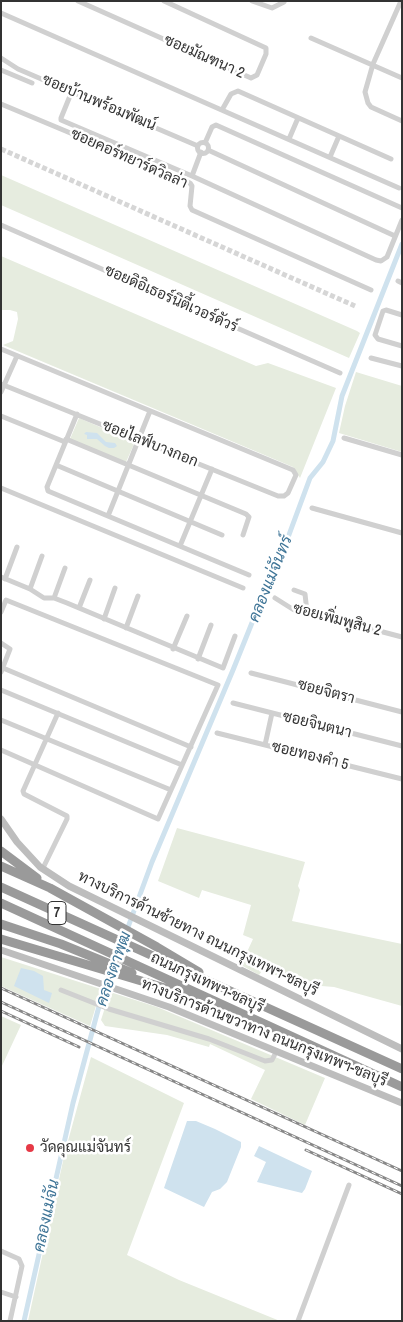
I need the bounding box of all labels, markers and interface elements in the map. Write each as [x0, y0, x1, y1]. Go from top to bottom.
street label: ซอยมัณฑนา 2 [161, 31, 247, 83]
street label: ซอยบ้านพร้อมพัฒน์ [39, 71, 159, 135]
street label: ซอยคอร์ทยาร์ดวิลล่า [68, 125, 190, 193]
street label: ซอยดิอิเธอร์นิตี้เวอร์ดัวร์ [102, 261, 240, 337]
street label: ซอยไลฟ์บางกอก [99, 417, 201, 471]
water label: คลองแม่จันทร์ [245, 533, 297, 625]
street label: ซอยเพิ่มพูสิน 2 [291, 600, 383, 640]
street label: ซอยจิตรา [295, 676, 357, 708]
street label: ซอยจินตนา [281, 708, 353, 742]
street label: ซอยทองคำ 5 [270, 738, 350, 774]
street label: ทางบริการด้านซ้ายทาง ถนนกรุงเทพฯ-ชลบุรี [75, 868, 321, 1000]
road number: 7 [48, 901, 66, 924]
water label: คลองตาพุฒ [92, 929, 136, 1009]
street label: ถนนกรุงเทพฯ-ชลบุรี [148, 949, 266, 1017]
street label: ทางบริการด้านขวาทาง ถนนกรุงเทพฯ-ชลบุรี [138, 975, 390, 1091]
place label: วัดคุณแม่จันทร์ [40, 1139, 131, 1157]
marker: วัดคุณแม่จันทร์ [24, 1142, 36, 1154]
water label: คลองแม่จัน [30, 1178, 64, 1254]

